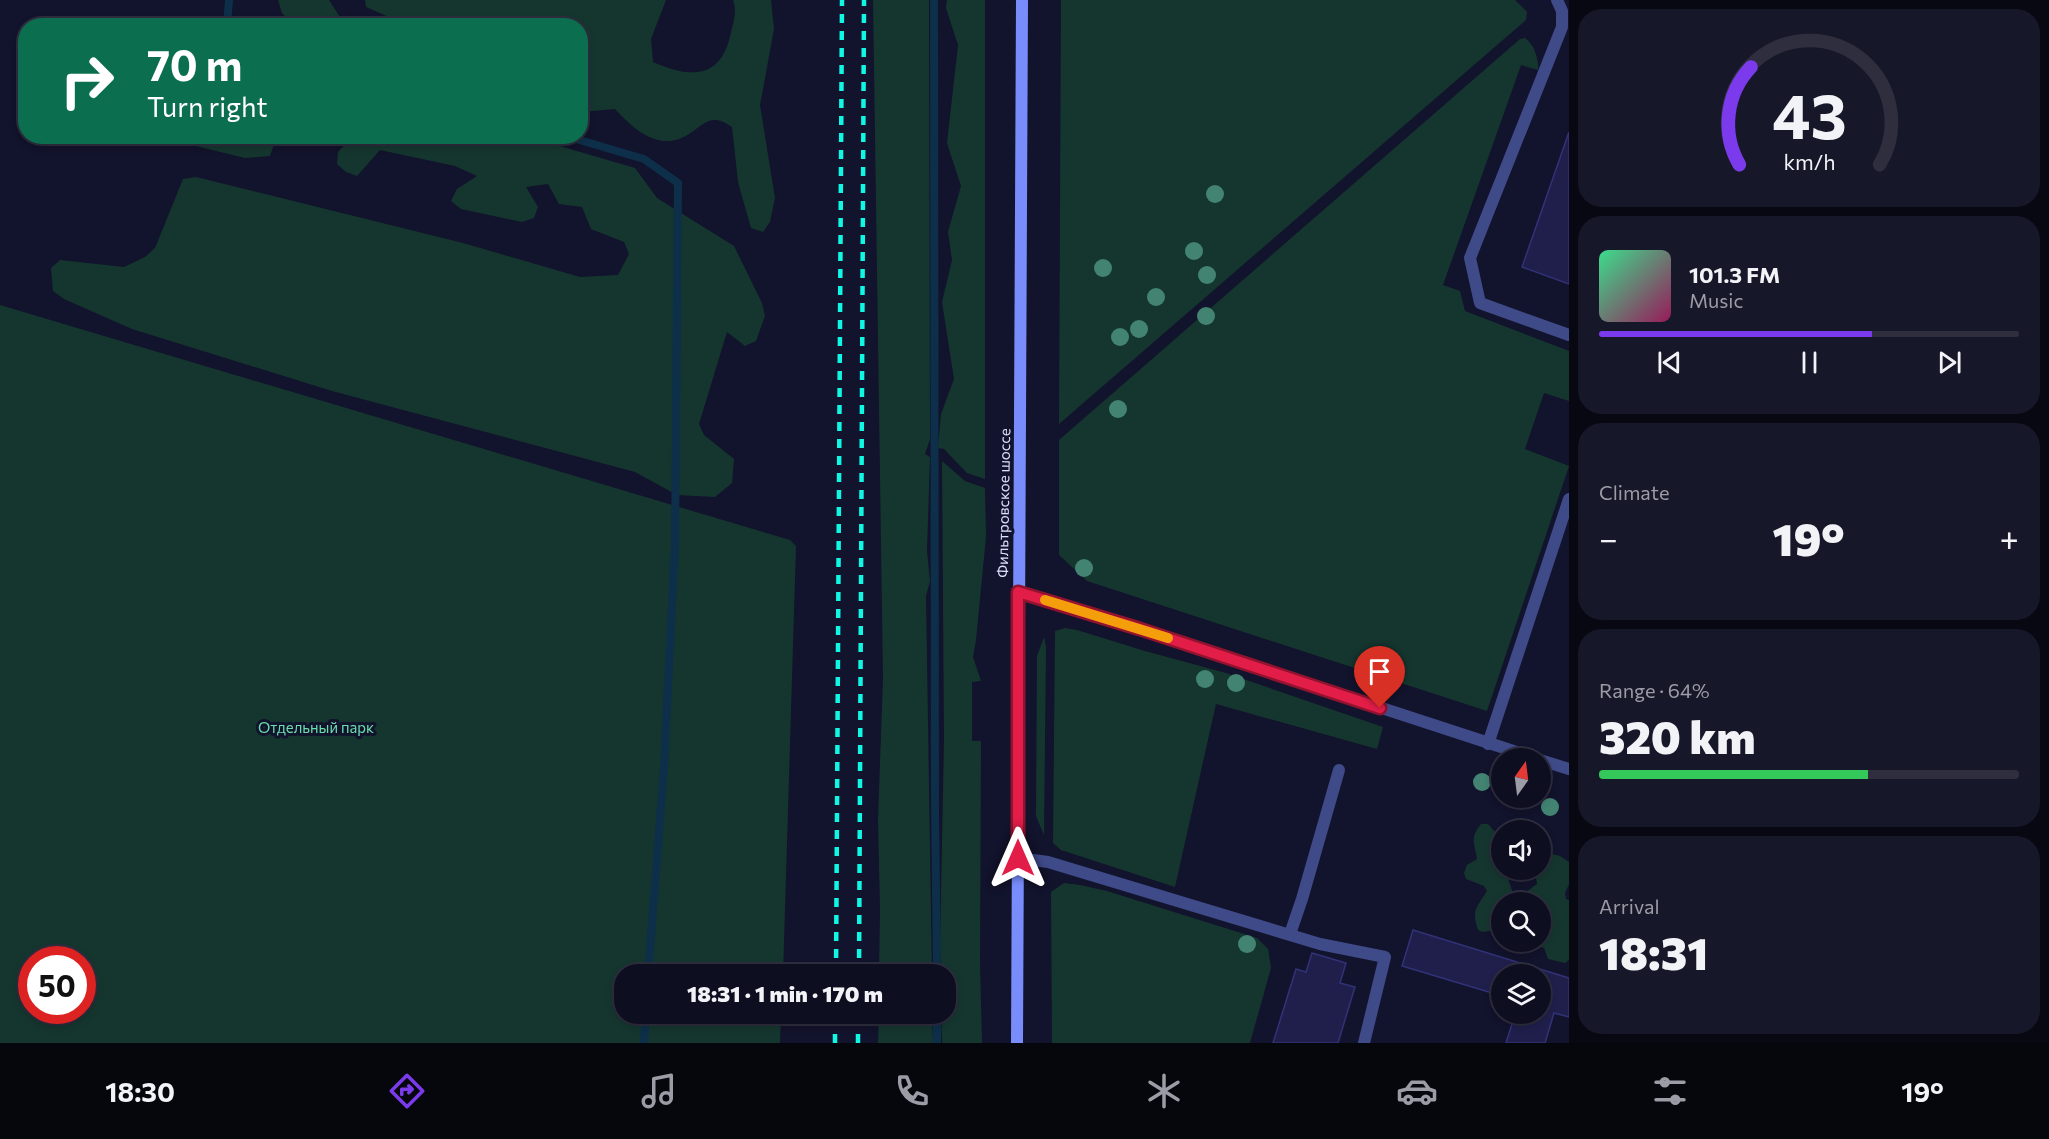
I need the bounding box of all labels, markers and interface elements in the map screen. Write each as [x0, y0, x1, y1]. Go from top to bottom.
text: 70 m [147, 38, 242, 90]
icon: right [48, 42, 126, 120]
text: 43 [1772, 76, 1846, 152]
text: Turn right [147, 90, 267, 123]
text: km/h [1783, 148, 1835, 174]
text: 101.3 FM [1689, 261, 1780, 288]
text: Music [1689, 288, 1743, 312]
icon: previous [1653, 346, 1686, 379]
icon: pause [1793, 346, 1826, 379]
icon: next [1933, 346, 1966, 379]
street label: Фильтровское шоссе [993, 428, 1013, 578]
text: Climate [1599, 480, 1669, 504]
text: 19° [1773, 510, 1845, 565]
text: − [1599, 517, 1618, 558]
text: + [2000, 517, 2019, 558]
pin [1354, 646, 1405, 708]
icon: arrive [1363, 655, 1396, 688]
text: Range · 64% [1599, 678, 1710, 702]
text: 320 km [1599, 708, 1756, 763]
park label: Отдельный парк [258, 718, 374, 736]
north arrow [1491, 748, 1551, 808]
map controls [1491, 748, 1551, 1024]
button: sound [1491, 820, 1551, 880]
position arrow [986, 826, 1050, 890]
button: search [1491, 892, 1551, 952]
text: Arrival [1599, 894, 1660, 918]
text: 18:31 [1599, 924, 1708, 979]
speed limit sign: 50 [18, 946, 96, 1024]
button: layers [1491, 964, 1551, 1024]
text: 18:31 · 1 min · 170 m [687, 980, 883, 1007]
icon: directions [386, 1070, 428, 1112]
icon: music [638, 1070, 680, 1112]
icon: phone [891, 1070, 933, 1112]
icon: climate [1143, 1070, 1185, 1112]
icon: car [1396, 1070, 1438, 1112]
icon: filters [1649, 1070, 1691, 1112]
text: 18:30 [105, 1075, 175, 1108]
text: 19° [1901, 1075, 1944, 1108]

